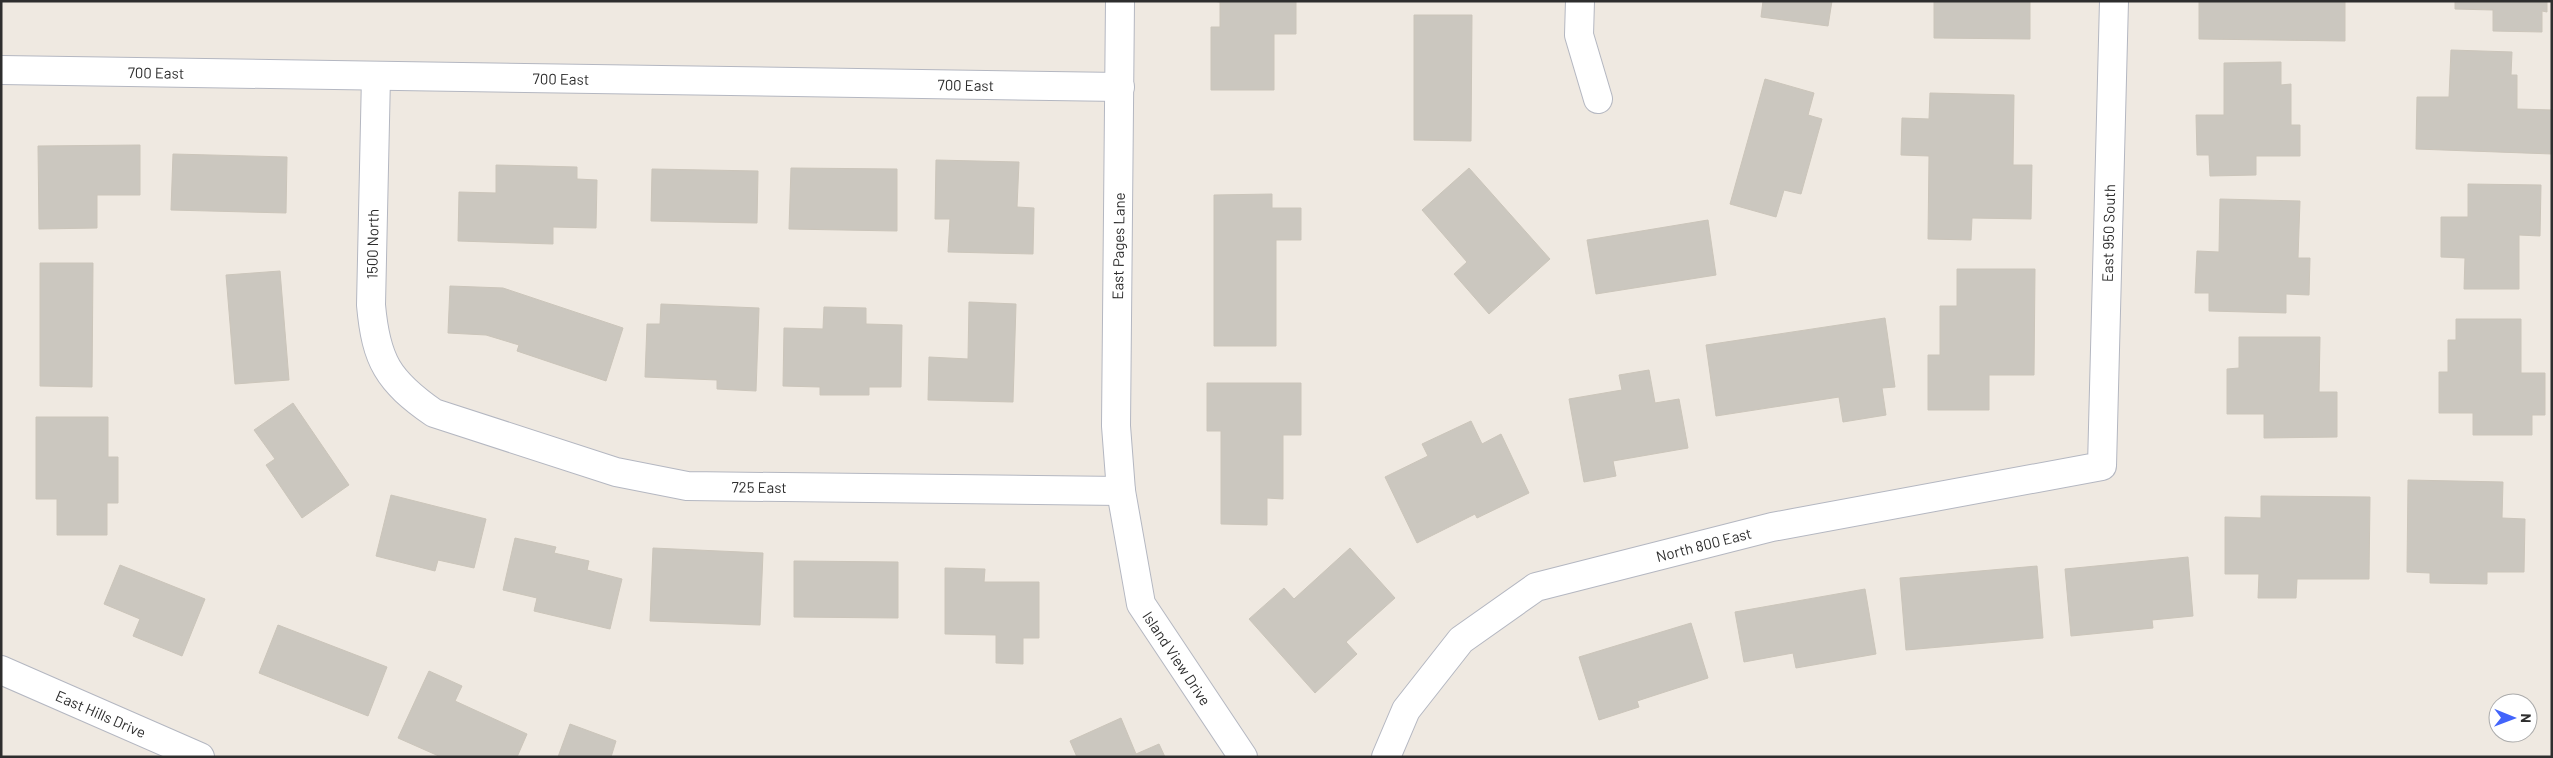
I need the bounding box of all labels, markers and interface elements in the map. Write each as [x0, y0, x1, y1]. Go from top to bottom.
street label: 700 East [128, 63, 184, 82]
street label: 700 East [533, 69, 589, 88]
street label: 700 East [937, 75, 994, 94]
street label: East 950 South [2098, 184, 2118, 282]
street label: East Pages Lane [1108, 192, 1128, 300]
street label: 1500 North [362, 209, 382, 279]
street label: 725 East [731, 478, 787, 496]
street label: North 800 East [1654, 524, 1753, 565]
street label: Island View Drive [1139, 608, 1215, 709]
street label: East Hills Drive [53, 686, 149, 741]
north arrow [2488, 693, 2538, 743]
text: N [2518, 713, 2535, 723]

